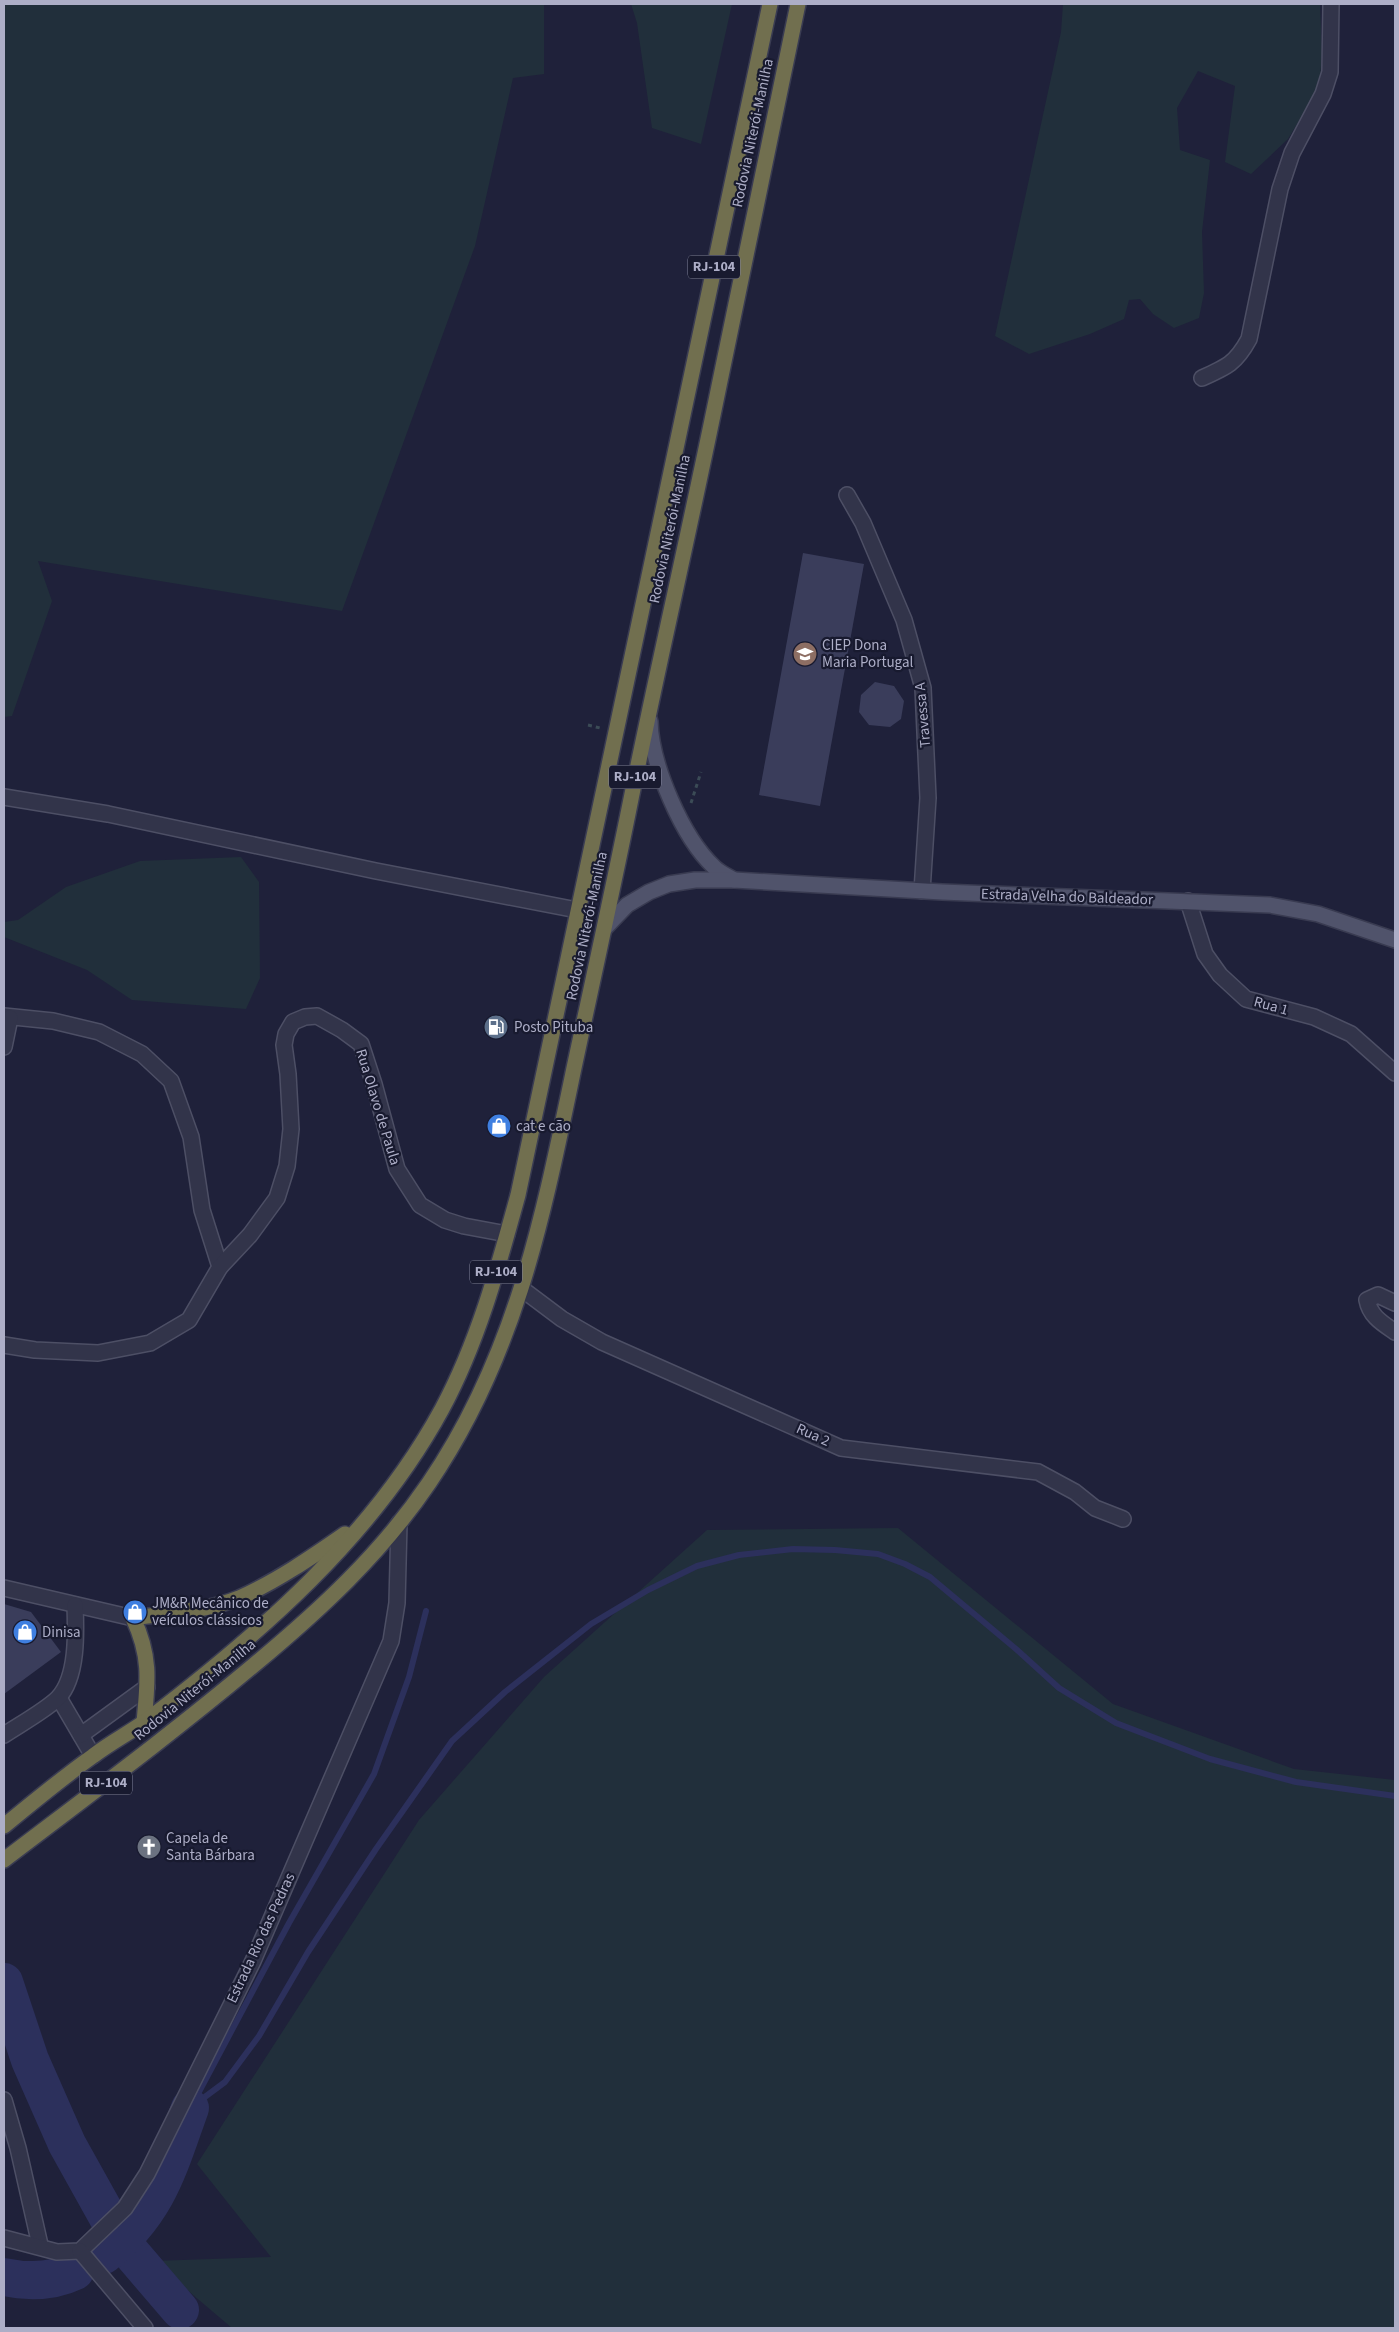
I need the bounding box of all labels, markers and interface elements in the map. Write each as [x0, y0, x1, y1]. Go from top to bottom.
street label: Rodovia Niterói-Manilha [727, 57, 779, 209]
road number: RJ-104 [688, 256, 740, 278]
street label: Rodovia Niterói-Manilha [644, 453, 696, 605]
place label: CIEP Dona Maria Portugal [822, 635, 913, 673]
school or university icon: CIEP Dona Maria Portugal [792, 641, 818, 667]
street label: Travessa A [910, 681, 936, 749]
road number: RJ-104 [609, 766, 661, 789]
street label: Rodovia Niterói-Manilha [561, 850, 613, 1002]
street label: Estrada Velha do Baldeador [981, 884, 1154, 911]
street label: Rua 1 [1252, 991, 1290, 1021]
fuel station icon: Posto Pituba [483, 1014, 509, 1040]
place label: Posto Pituba [514, 1017, 593, 1038]
street label: Rua Olavo de Paula [350, 1046, 406, 1168]
shop icon: cat e cão [486, 1113, 512, 1139]
place label: cat e cão [516, 1116, 571, 1137]
road number: RJ-104 [470, 1260, 522, 1284]
street label: Rua 2 [793, 1418, 833, 1452]
place label: JM&R Mecânico de veículos clássicos [152, 1593, 269, 1631]
shop icon: JM&R Mecânico de veículos clássicos [122, 1599, 148, 1625]
shop icon: Dinisa [12, 1619, 38, 1645]
place label: Dinisa [42, 1622, 81, 1643]
street label: Rodovia Niterói-Manilha [130, 1634, 260, 1746]
road number: RJ-104 [80, 1772, 132, 1795]
place label: Capela de Santa Bárbara [166, 1828, 255, 1866]
church icon: Capela de Santa Bárbara [136, 1834, 162, 1860]
street label: Estrada Rio das Pedras [222, 1869, 300, 2007]

